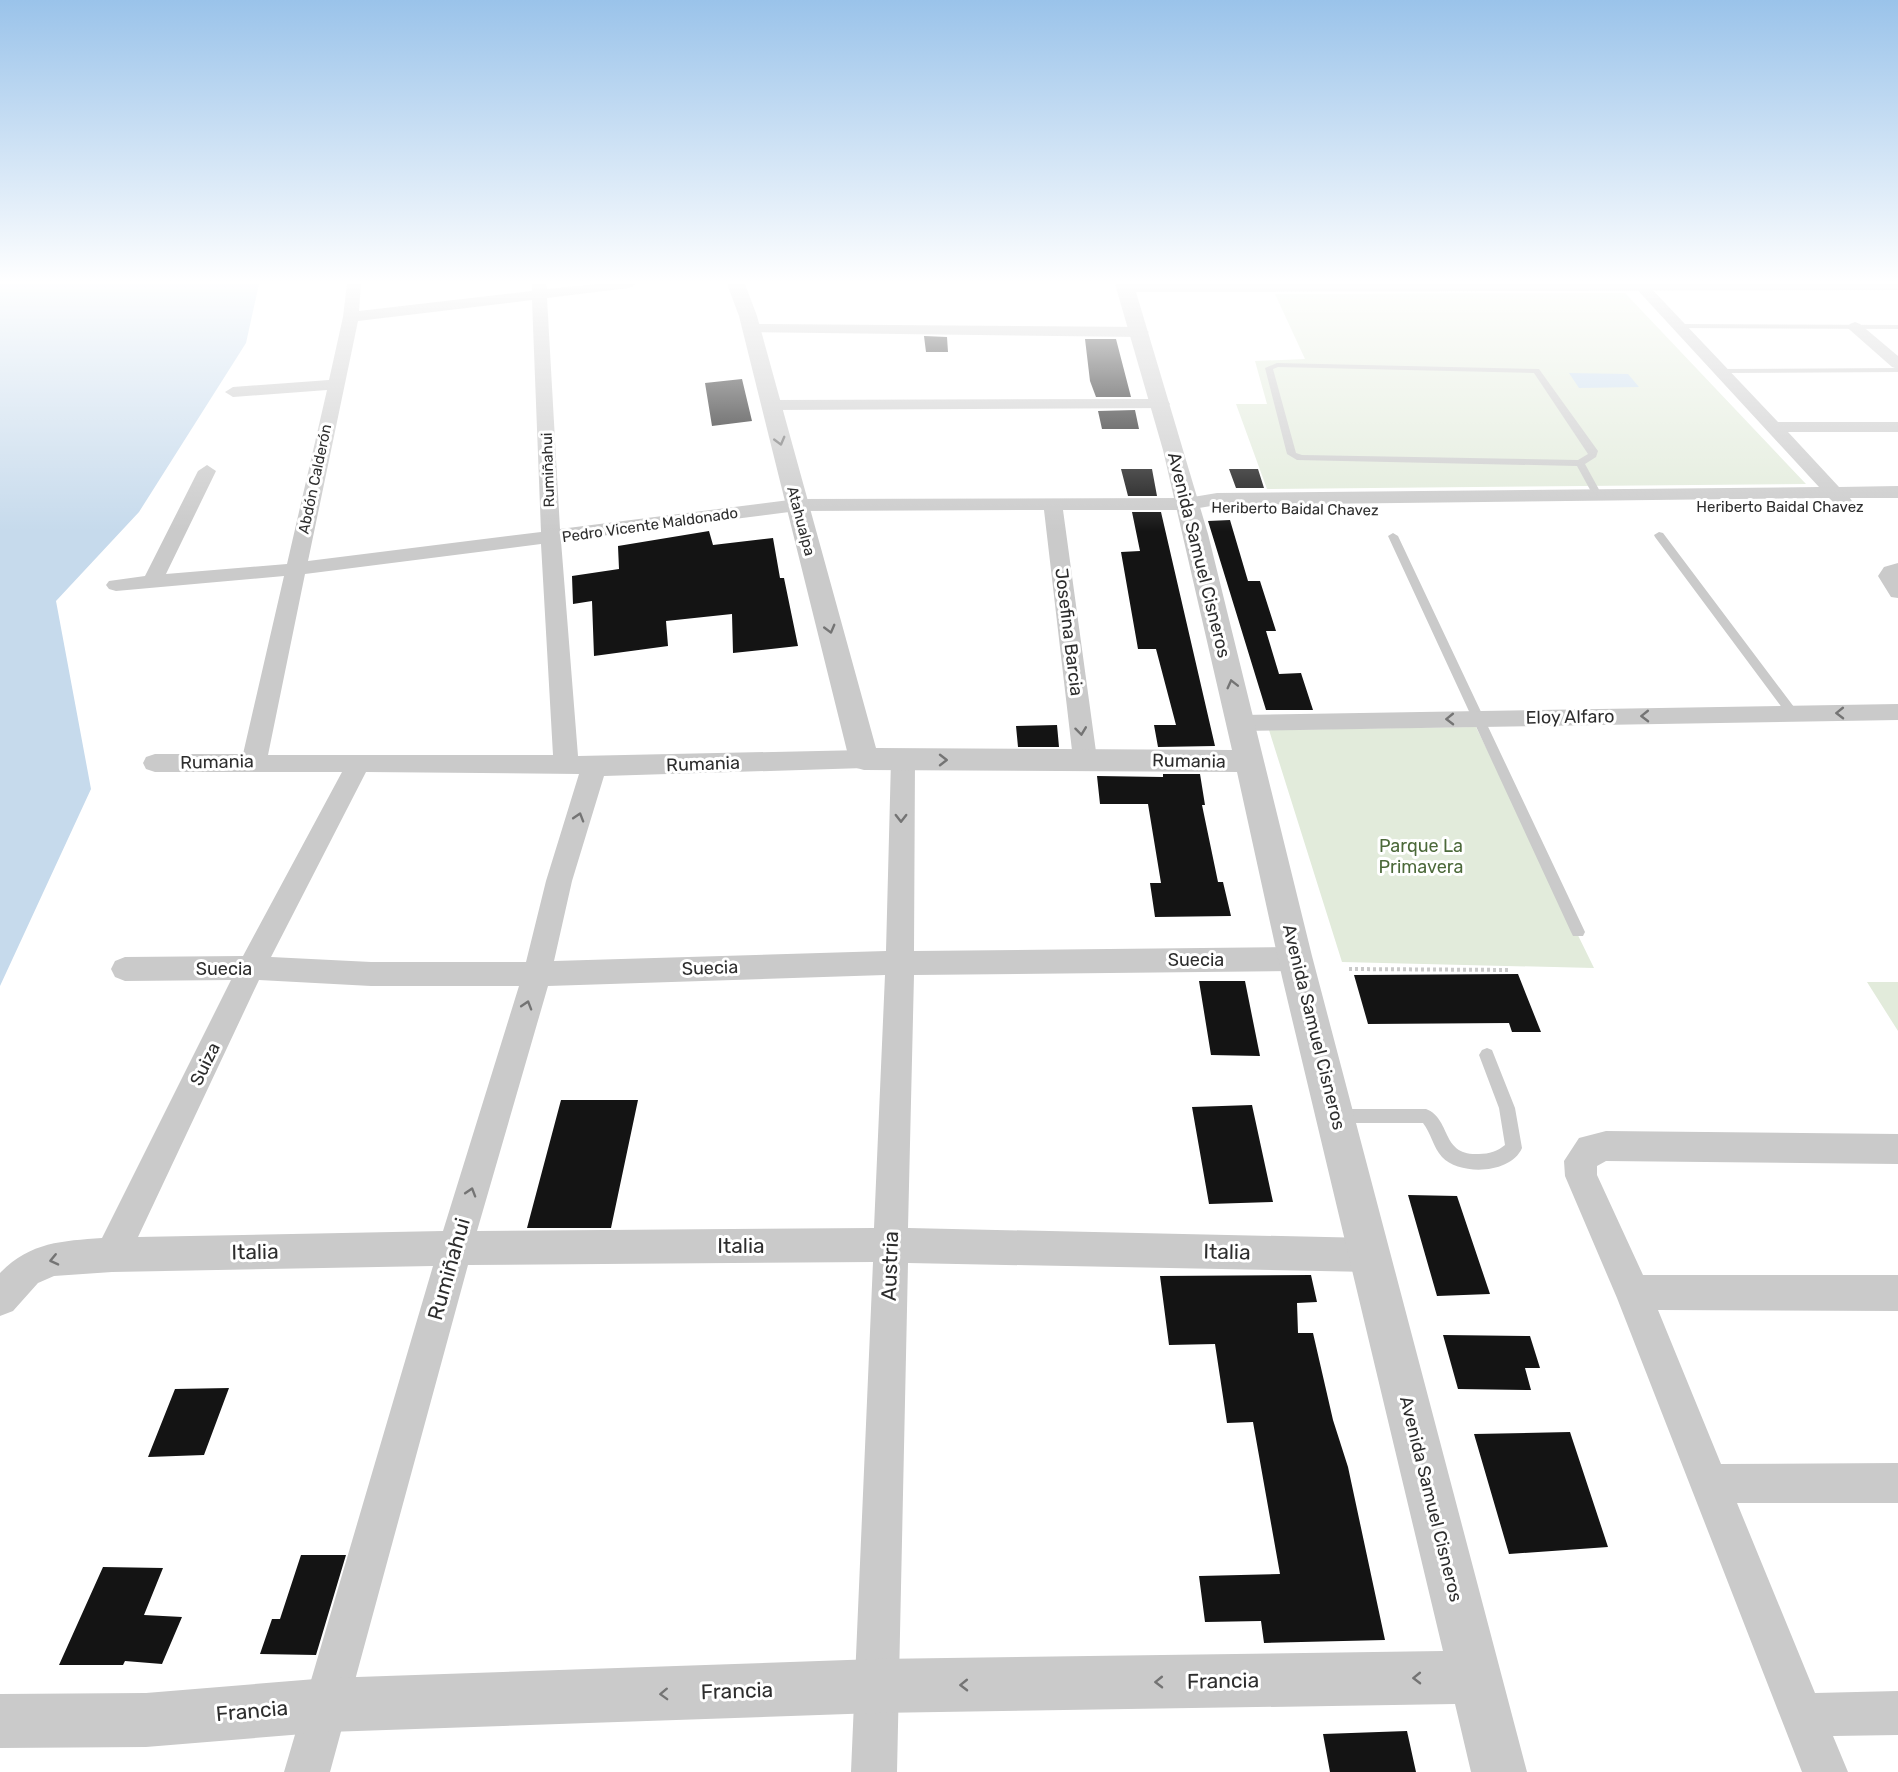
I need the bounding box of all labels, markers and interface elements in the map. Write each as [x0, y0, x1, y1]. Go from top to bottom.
street label: Abdón Calderón [295, 422, 335, 536]
street label: Rumiñahui [538, 432, 558, 508]
one-way arrow [773, 436, 786, 446]
street label: Avenida Samuel Cisneros [1163, 450, 1235, 660]
street label: Atahualpa [783, 484, 819, 558]
street label: Heriberto Baidal Chavez [1696, 498, 1864, 516]
street label: Heriberto Baidal Chavez [1211, 499, 1379, 519]
street label: Pedro Vicente Maldonado [561, 504, 739, 546]
street label: Josefina Barcia [1050, 567, 1088, 697]
one-way arrow [823, 624, 835, 634]
one-way arrow [1227, 679, 1239, 690]
street label: Eloy Alfaro [1525, 705, 1615, 729]
one-way arrow [1835, 707, 1844, 719]
one-way arrow [1640, 710, 1649, 722]
one-way arrow [1445, 713, 1454, 725]
one-way arrow [1074, 726, 1087, 735]
street label: Rumania [1152, 749, 1226, 773]
street label: Rumania [180, 750, 254, 774]
street label: Rumania [666, 752, 740, 776]
one-way arrow [939, 754, 948, 766]
one-way arrow [572, 812, 584, 823]
one-way arrow [895, 814, 907, 823]
park label: Parque La Primavera [1379, 835, 1463, 878]
street label: Avenida Samuel Cisneros [1278, 922, 1350, 1132]
street label: Suecia [1168, 949, 1224, 971]
street label: Suecia [681, 956, 739, 980]
street label: Suecia [196, 958, 252, 980]
one-way arrow [520, 1000, 532, 1011]
street label: Suiza [185, 1039, 225, 1089]
one-way arrow [464, 1187, 476, 1198]
street label: Rumiñahui [422, 1215, 475, 1323]
street label: Austria [876, 1230, 903, 1301]
street label: Italia [717, 1233, 765, 1258]
street label: Italia [231, 1239, 279, 1264]
street label: Italia [1203, 1239, 1251, 1264]
one-way arrow [49, 1253, 59, 1266]
street label: Avenida Samuel Cisneros [1395, 1394, 1467, 1604]
street label: Francia [1187, 1667, 1259, 1694]
one-way arrow [1413, 1672, 1422, 1684]
one-way arrow [1155, 1676, 1164, 1688]
street label: Francia [700, 1677, 774, 1704]
one-way arrow [960, 1679, 969, 1691]
one-way arrow [660, 1687, 669, 1700]
street label: Francia [215, 1695, 289, 1726]

